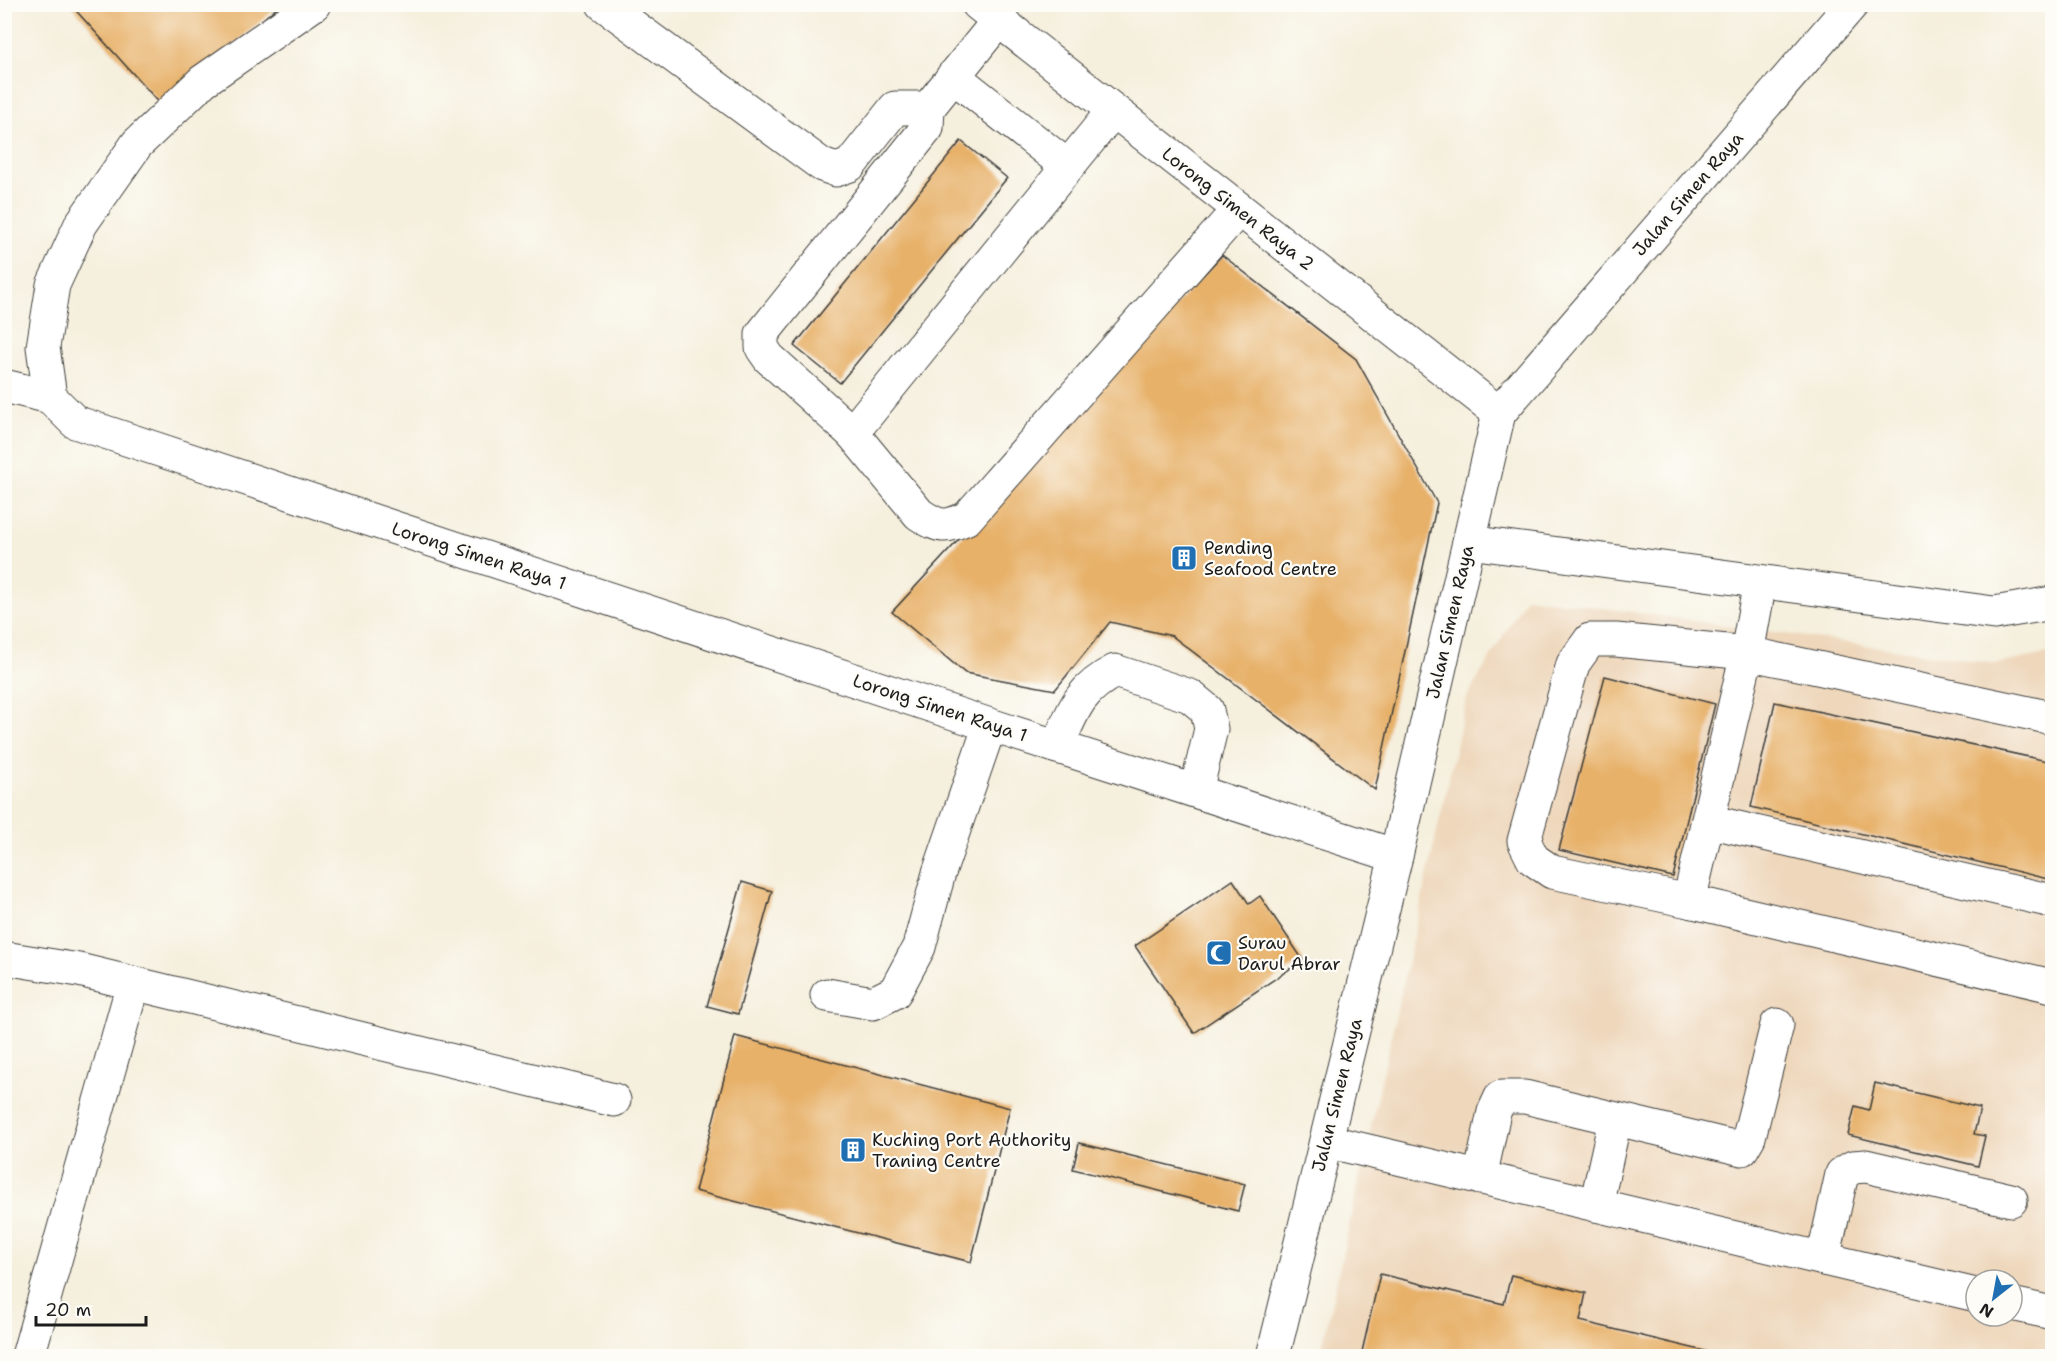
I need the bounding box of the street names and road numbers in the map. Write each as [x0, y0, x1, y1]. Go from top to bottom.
street label: Jalan Simen Raya [1627, 127, 1749, 261]
street label: Lorong Simen Raya 2 [1157, 142, 1319, 276]
street label: Lorong Simen Raya 1 [389, 516, 569, 596]
street label: Jalan Simen Raya [1421, 543, 1479, 701]
street label: Lorong Simen Raya 1 [850, 668, 1030, 748]
street label: Jalan Simen Raya [1306, 1016, 1368, 1174]

